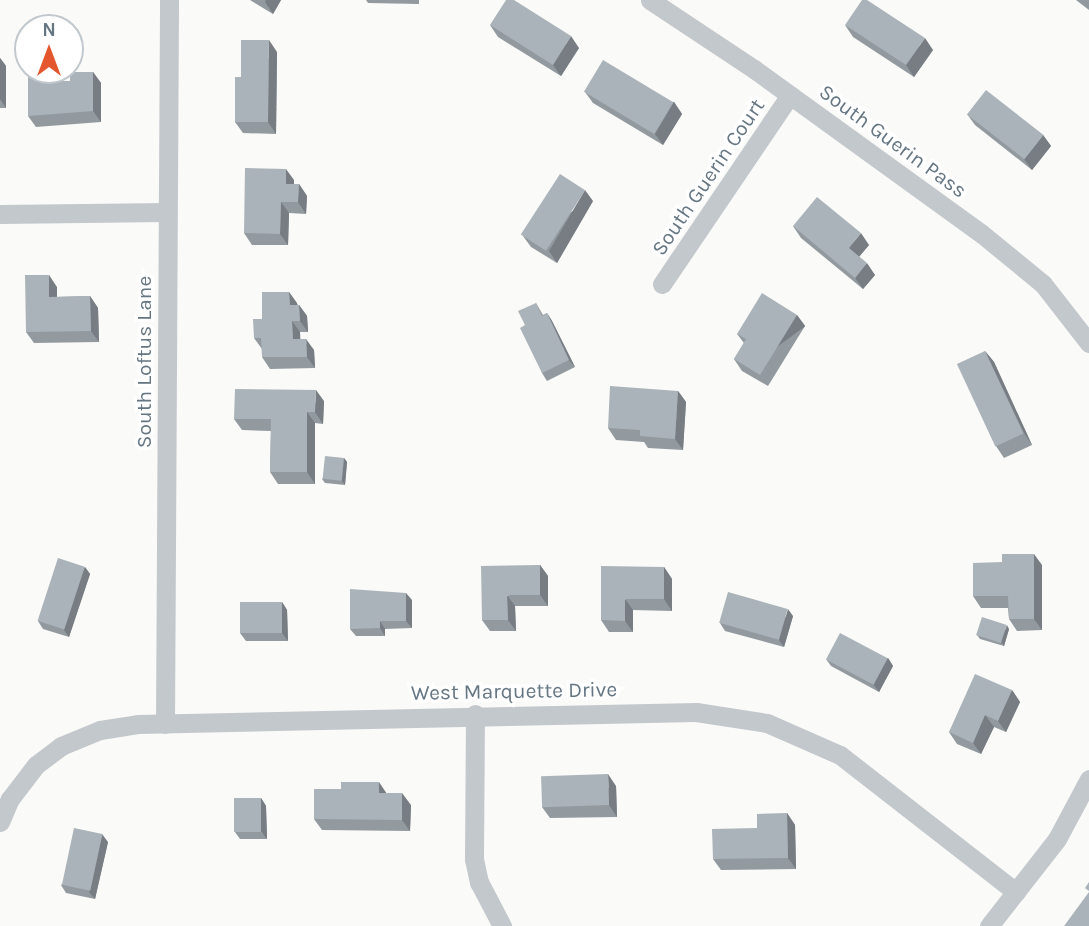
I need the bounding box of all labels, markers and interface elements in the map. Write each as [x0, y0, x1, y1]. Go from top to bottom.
north arrow [14, 14, 84, 84]
text: N [42, 19, 56, 41]
street label: South Guerin Pass [814, 79, 972, 203]
street label: South Guerin Court [646, 94, 770, 260]
street label: South Loftus Lane [131, 276, 157, 448]
street label: West Marquette Drive [411, 677, 617, 705]

